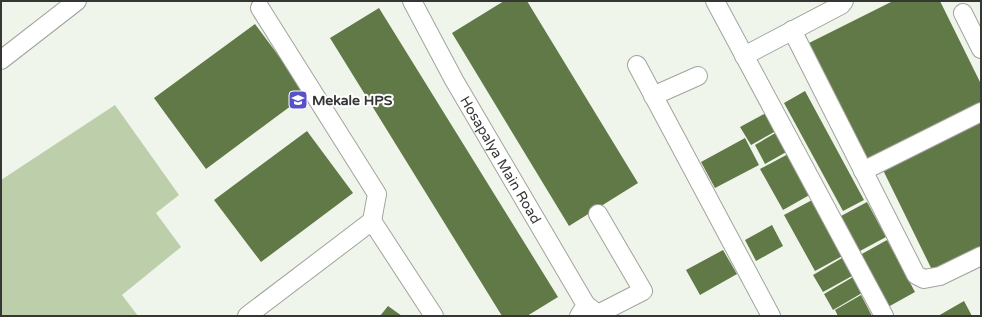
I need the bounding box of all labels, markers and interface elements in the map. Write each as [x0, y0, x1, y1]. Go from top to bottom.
school or university icon: Mekale HPS [287, 89, 309, 111]
place label: Mekale HPS [312, 92, 393, 109]
street label: Hosapalya Main Road [457, 93, 545, 227]

